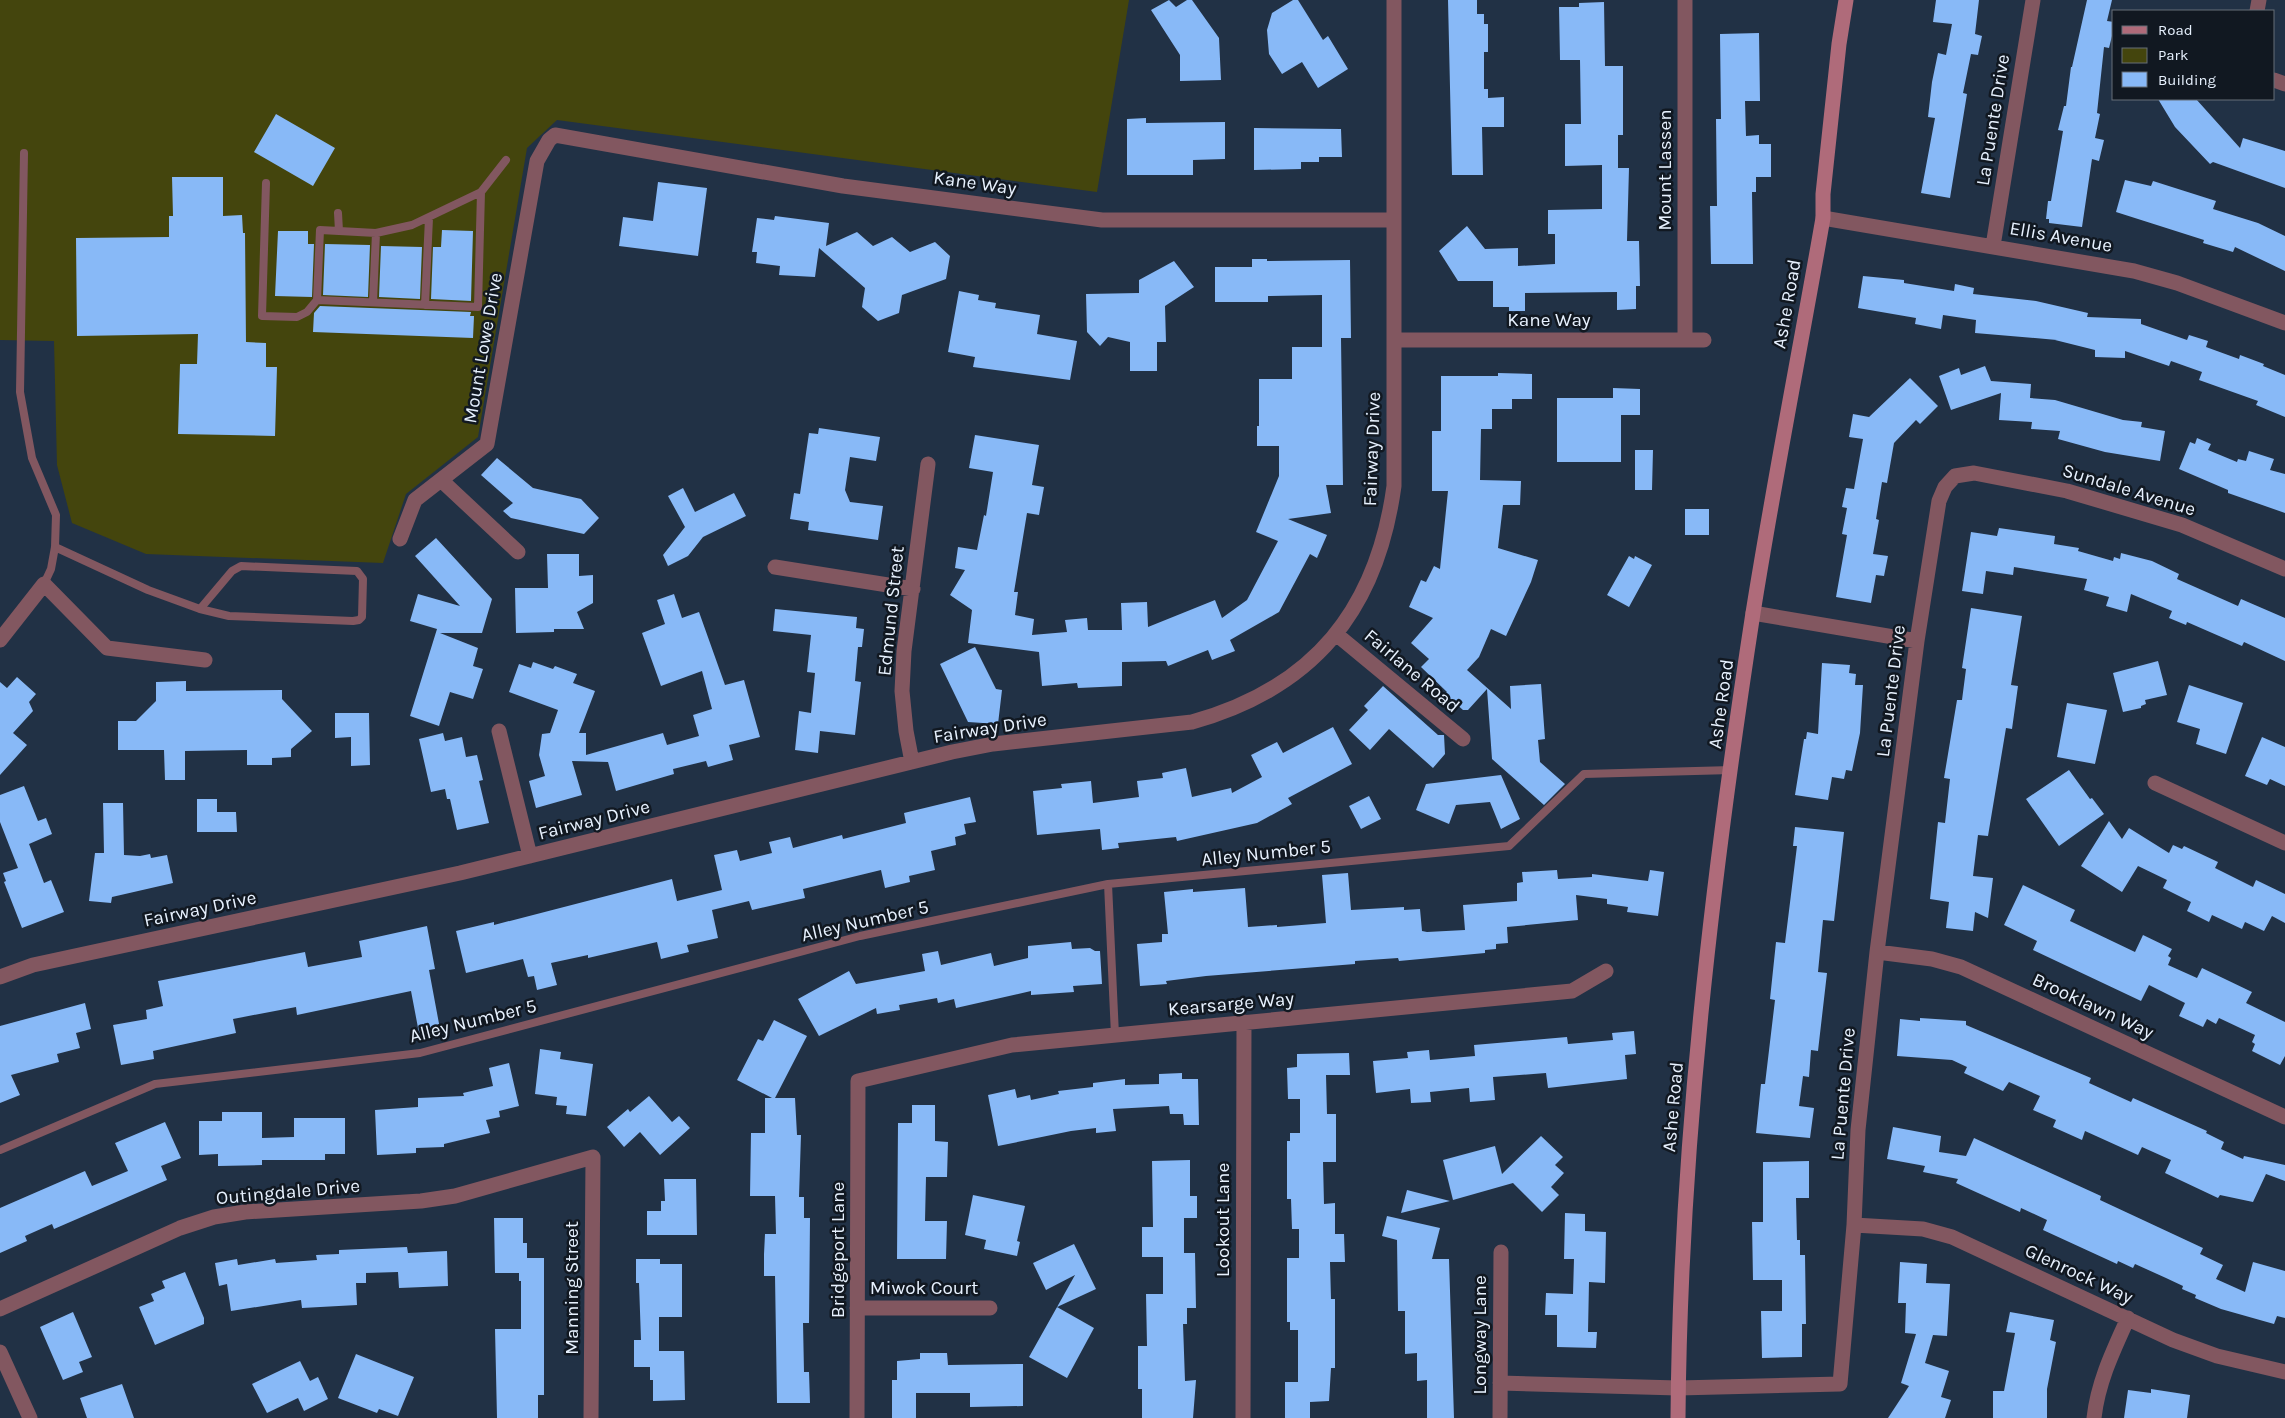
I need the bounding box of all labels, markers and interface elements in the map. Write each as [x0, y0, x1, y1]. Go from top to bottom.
legend [2112, 10, 2275, 100]
text: Road [2158, 21, 2193, 39]
text: Park [2158, 46, 2188, 64]
street label: La Puente Drive [1972, 53, 2014, 187]
text: Building [2158, 71, 2216, 89]
street label: Mount Lassen [1654, 109, 1676, 231]
street label: Kane Way [932, 166, 1018, 200]
street label: Ellis Avenue [2008, 217, 2114, 257]
street label: Ashe Road [1768, 258, 1806, 350]
street label: Mount Lowe Drive [459, 271, 507, 425]
street label: Kane Way [1507, 309, 1591, 331]
street label: Fairway Drive [1359, 391, 1385, 507]
street label: Sundale Avenue [2060, 459, 2198, 521]
street label: Edmund Street [873, 545, 909, 677]
street label: La Puente Drive [1872, 624, 1910, 758]
street label: Fairlane Road [1360, 625, 1464, 717]
street label: Ashe Road [1704, 658, 1738, 750]
street label: Fairway Drive [932, 708, 1048, 748]
street label: Fairway Drive [536, 795, 652, 845]
street label: Alley Number 5 [1200, 835, 1332, 871]
street label: Fairway Drive [142, 886, 258, 932]
street label: Alley Number 5 [799, 896, 931, 946]
street label: Brooklawn Way [2029, 968, 2157, 1044]
street label: Kearsarge Way [1167, 988, 1295, 1020]
street label: Alley Number 5 [407, 995, 539, 1047]
street label: La Puente Drive [1826, 1027, 1860, 1161]
street label: Ashe Road [1658, 1061, 1688, 1153]
street label: Lookout Lane [1212, 1163, 1234, 1277]
street label: Outingdale Drive [215, 1175, 361, 1209]
street label: Bridgeport Lane [827, 1182, 849, 1318]
street label: Manning Street [561, 1221, 583, 1355]
street label: Glenrock Way [2021, 1239, 2137, 1309]
street label: Longway Lane [1469, 1275, 1491, 1395]
street label: Miwok Court [870, 1277, 978, 1299]

